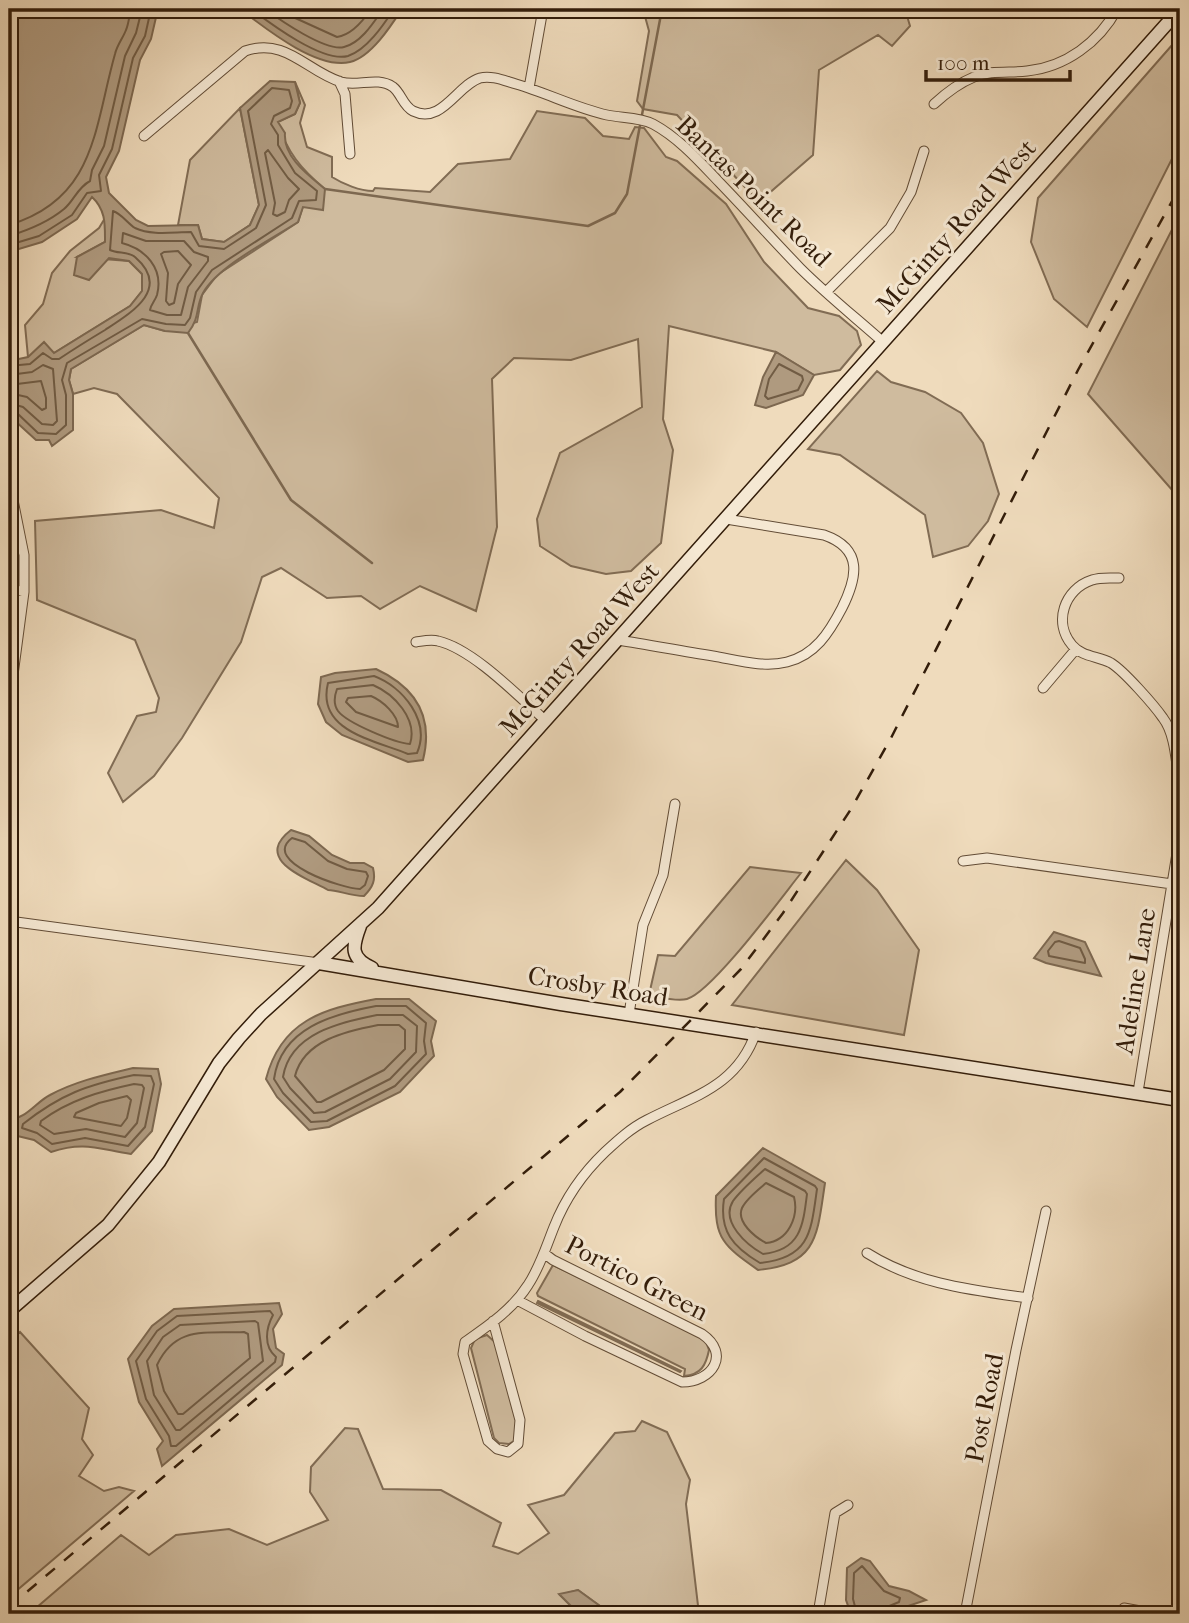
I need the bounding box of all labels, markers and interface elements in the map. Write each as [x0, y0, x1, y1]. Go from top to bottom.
scale bar [926, 38, 1070, 82]
text: 100 m [937, 51, 990, 75]
street label: Bantas Point Road [670, 109, 838, 274]
street label: McGinty Road West [870, 132, 1043, 320]
street label: McGinty Road West [493, 555, 666, 743]
street label: Adeline Lane [1108, 906, 1162, 1057]
street label: Crosby Road [526, 960, 671, 1013]
street label: Portico Green [560, 1229, 714, 1328]
street label: Post Road [959, 1350, 1010, 1465]

